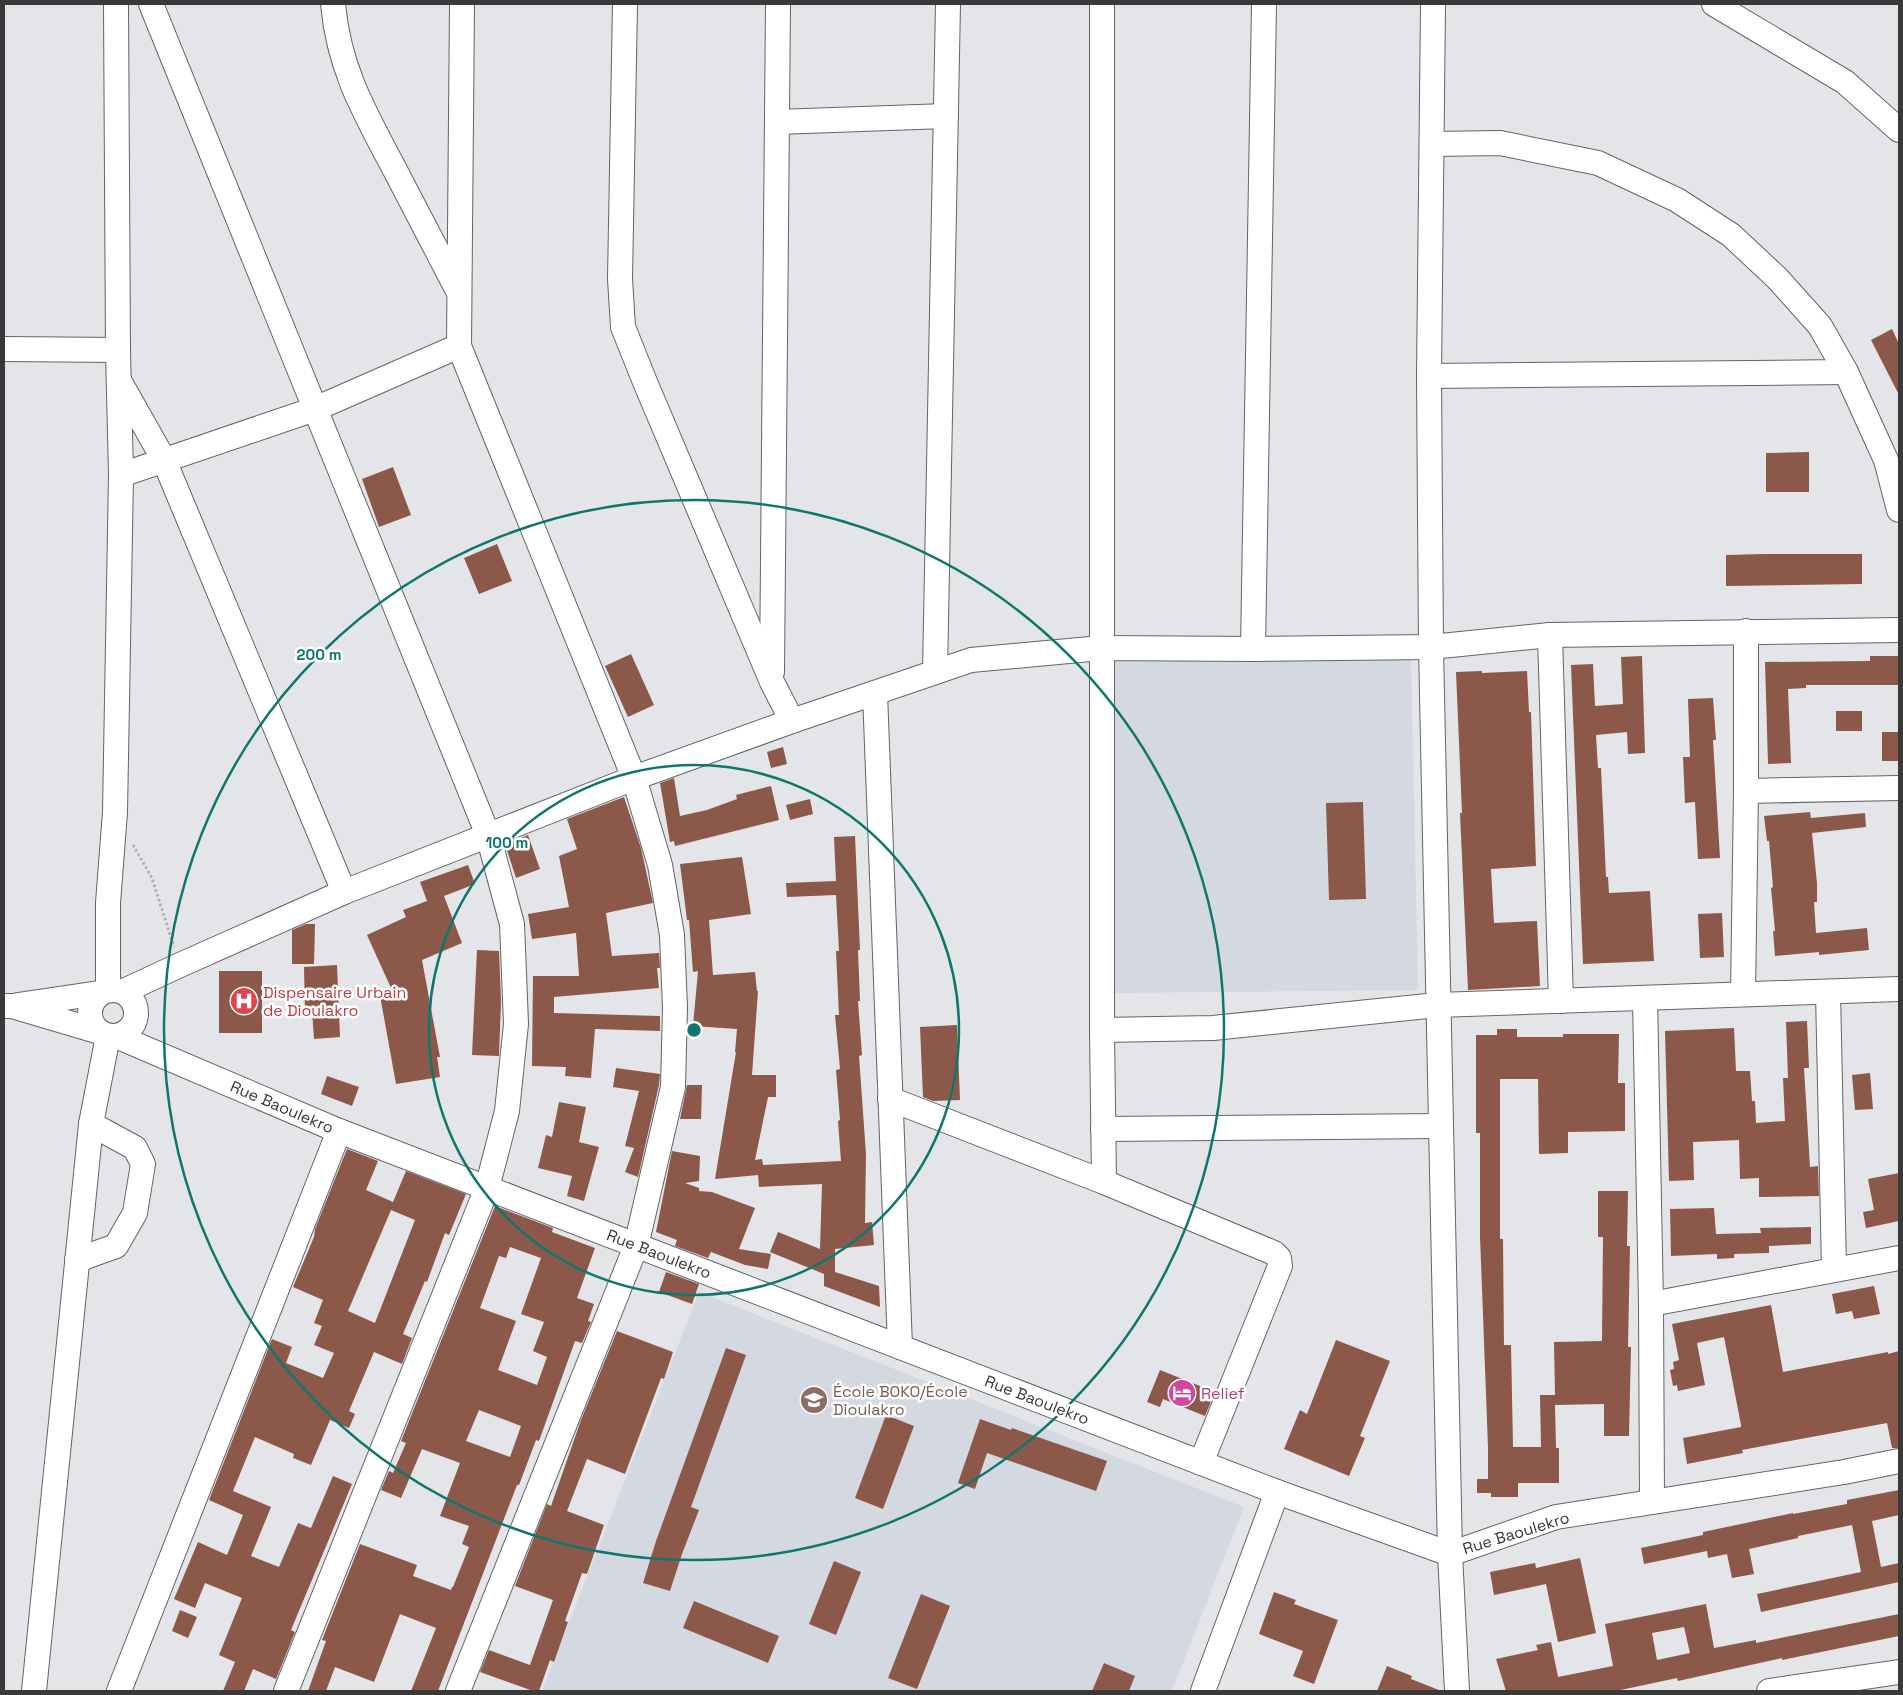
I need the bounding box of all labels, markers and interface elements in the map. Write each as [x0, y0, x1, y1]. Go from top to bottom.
text: 200 m [297, 645, 341, 664]
text: 100 m [486, 833, 528, 852]
place label: Dispensaire Urbain de Dioulakro [263, 982, 406, 1021]
hospital icon: Dispensaire Urbain de Dioulakro [229, 986, 259, 1016]
centre of rings [685, 1021, 703, 1039]
street label: Rue Baoulekro [227, 1076, 337, 1138]
street label: Rue Baoulekro [604, 1224, 714, 1284]
street label: Rue Baoulekro [982, 1370, 1092, 1430]
hotel icon: Relief [1167, 1378, 1197, 1408]
place label: École BOKO/École Dioulakro [833, 1381, 968, 1420]
place label: Relief [1201, 1383, 1245, 1404]
school or university icon: École BOKO/École Dioulakro [799, 1385, 829, 1415]
street label: Rue Baoulekro [1460, 1507, 1572, 1559]

